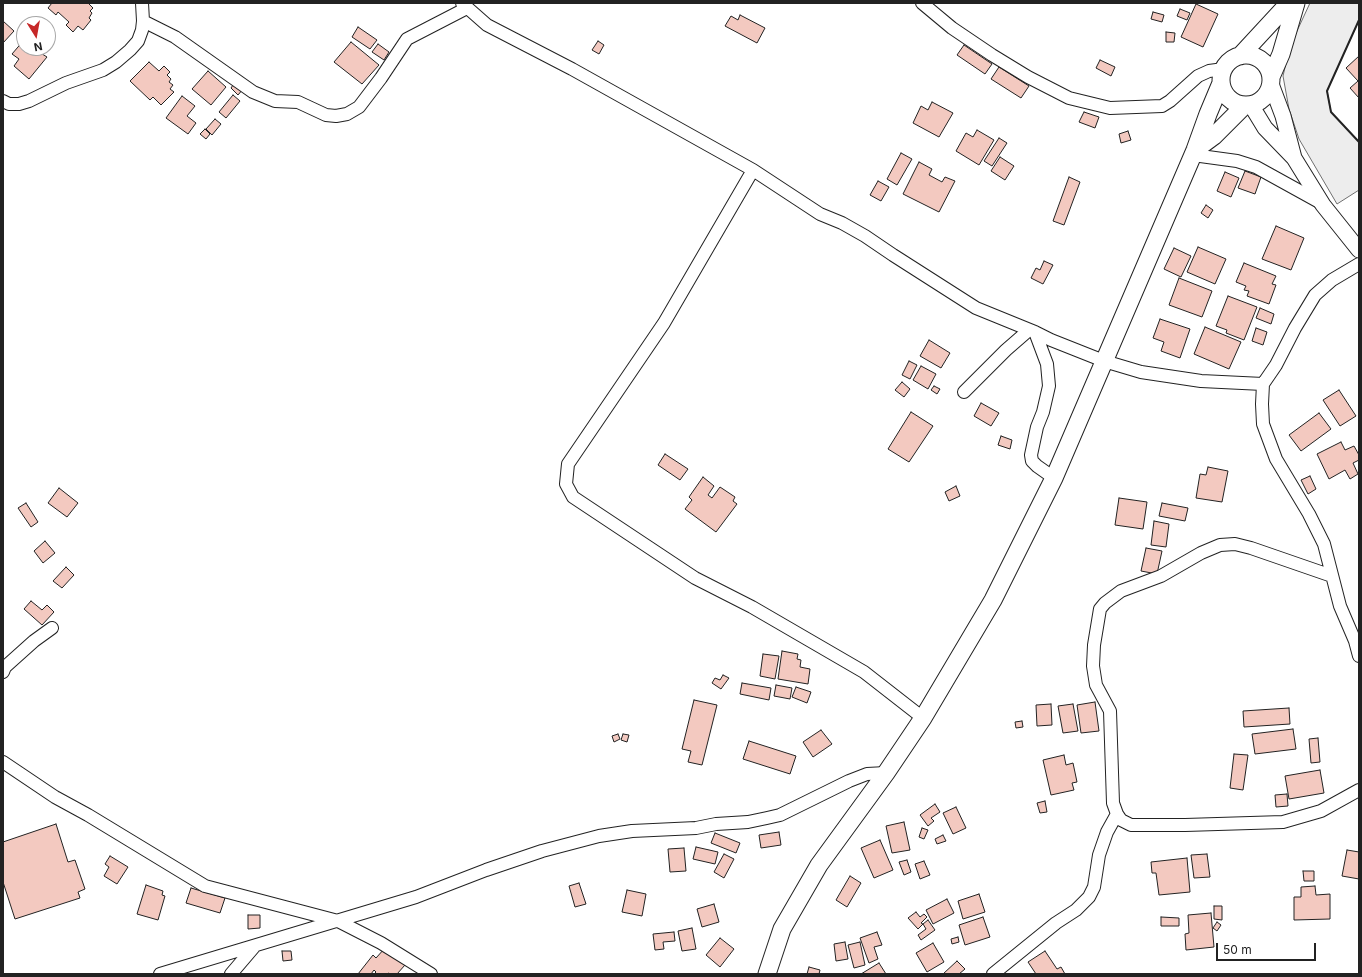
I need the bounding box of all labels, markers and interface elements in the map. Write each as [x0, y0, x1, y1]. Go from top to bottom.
north arrow [16, 16, 56, 56]
text: N [33, 39, 44, 54]
scale bar [1218, 935, 1318, 961]
text: 50 m [1223, 942, 1252, 957]

